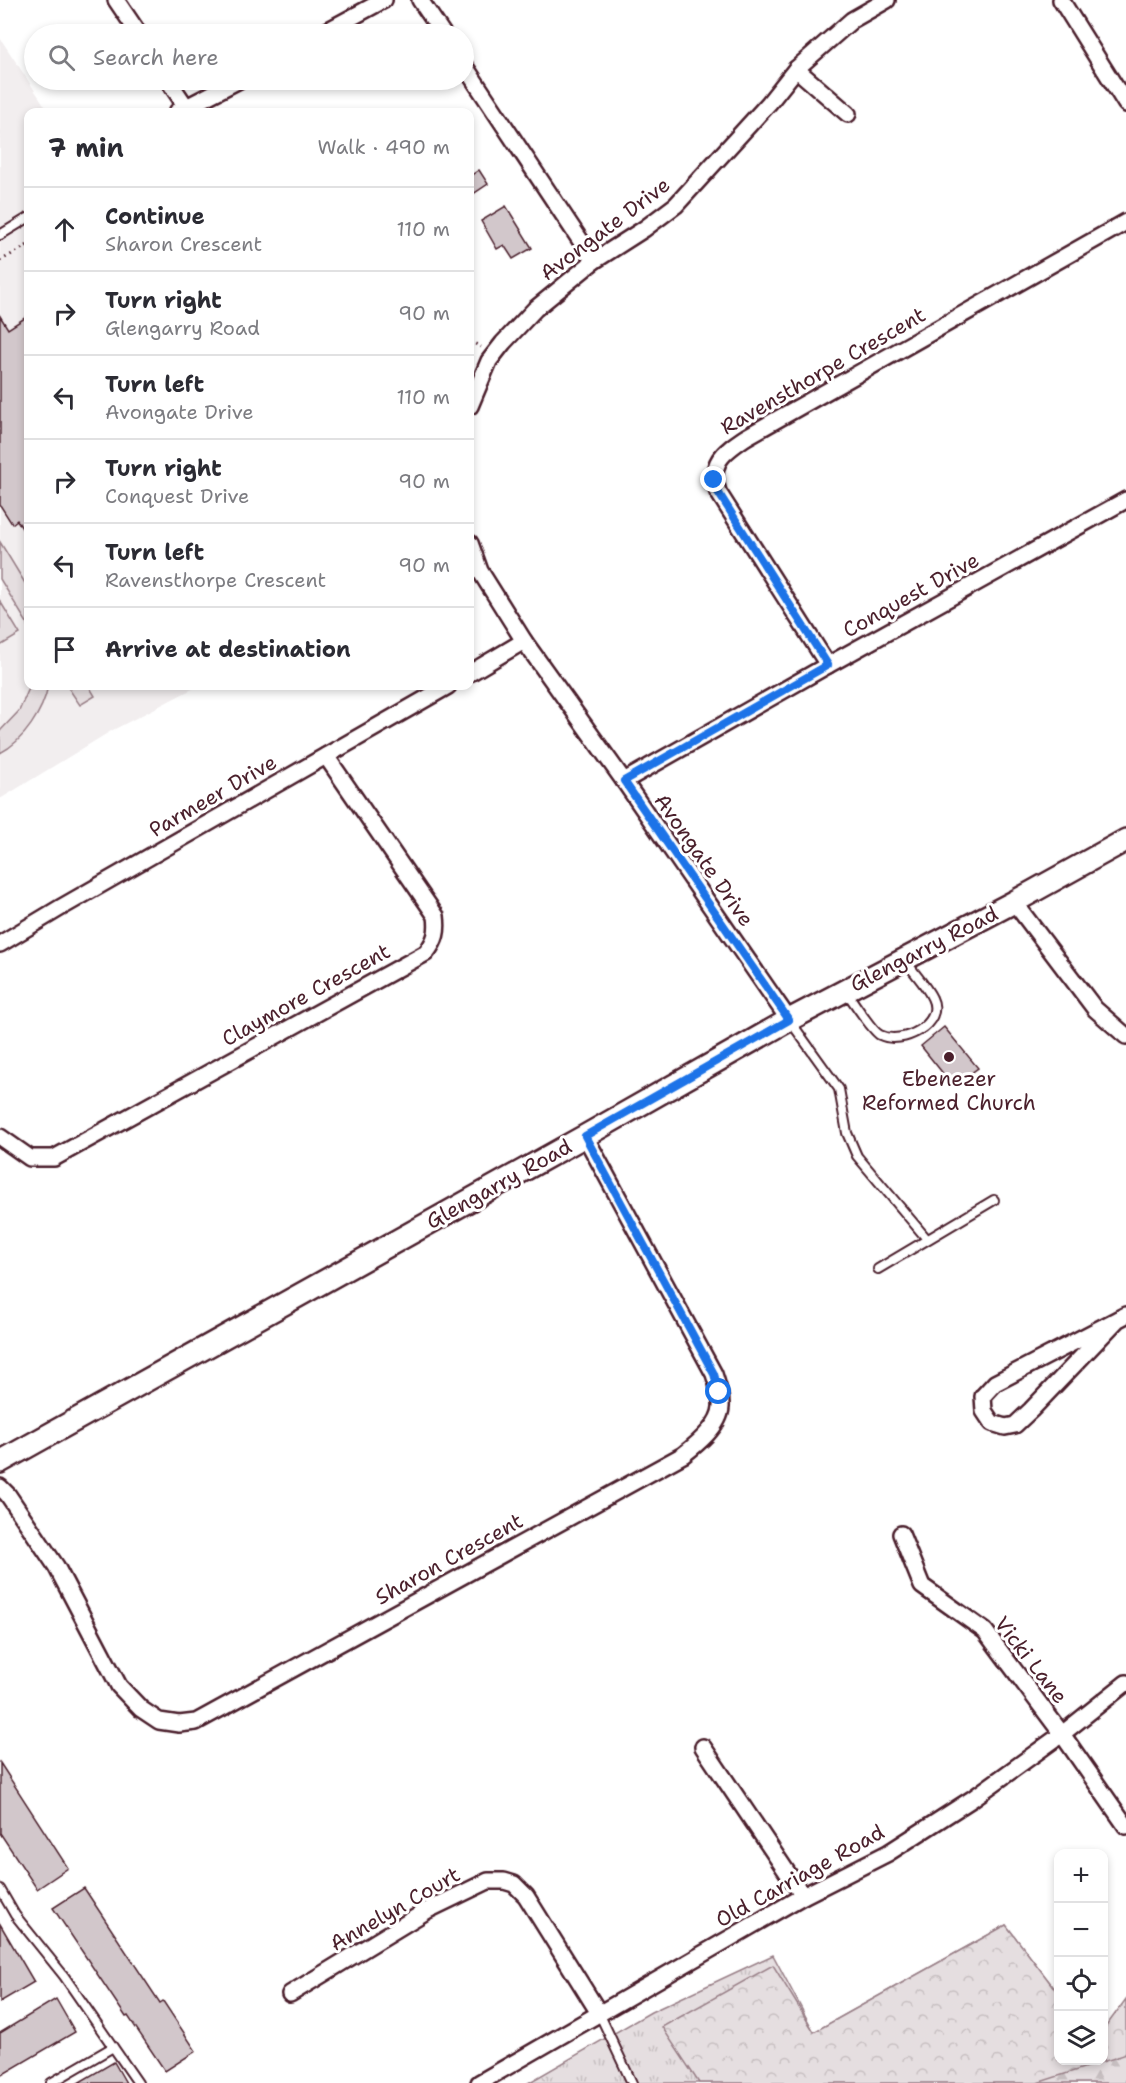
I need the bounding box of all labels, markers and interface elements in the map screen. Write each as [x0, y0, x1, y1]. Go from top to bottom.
search box [24, 24, 474, 90]
icon: search [45, 41, 78, 74]
text: Search here [93, 43, 219, 72]
text: 7 min [48, 130, 124, 165]
text: Walk · 490 m [318, 134, 450, 160]
street label: Avongate Drive [534, 171, 676, 287]
text: Continue [105, 202, 205, 231]
icon: ahead [48, 213, 81, 246]
text: 110 m [396, 216, 450, 242]
text: Sharon Crescent [105, 231, 262, 257]
text: Turn right [105, 286, 222, 315]
icon: right [48, 297, 81, 330]
text: 90 m [398, 300, 450, 326]
street label: Ravensthorpe Crescent [715, 301, 931, 441]
text: Glengarry Road [105, 315, 260, 341]
text: Turn left [105, 370, 204, 399]
icon: left [48, 381, 81, 414]
text: 110 m [396, 384, 450, 410]
text: Avongate Drive [105, 399, 254, 425]
text: Turn right [105, 454, 222, 483]
icon: right [48, 465, 81, 498]
route end [700, 466, 726, 492]
text: 90 m [398, 468, 450, 494]
text: Conquest Drive [105, 483, 249, 509]
text: Turn left [105, 538, 204, 567]
street label: Conquest Drive [838, 546, 984, 644]
icon: left [48, 549, 81, 582]
text: 90 m [398, 552, 450, 578]
text: Ravensthorpe Crescent [105, 567, 326, 593]
icon: arrive [48, 633, 81, 666]
text: Arrive at destination [105, 635, 351, 664]
street label: Parmeer Drive [144, 748, 282, 844]
street label: Avongate Drive [648, 788, 760, 932]
street label: Glengarry Road [845, 900, 1003, 998]
street label: Claymore Crescent [217, 937, 395, 1053]
marker: Ebenezer Reformed Church [942, 1050, 956, 1064]
place label: Ebenezer Reformed Church [862, 1065, 1036, 1117]
street label: Glengarry Road [421, 1132, 577, 1236]
route start [705, 1378, 731, 1404]
street label: Sharon Crescent [370, 1507, 528, 1611]
street label: Vicki Lane [988, 1611, 1074, 1709]
street label: Old Carriage Road [711, 1818, 889, 1934]
map controls [1054, 1849, 1108, 2065]
button: + [1054, 1849, 1108, 1903]
street label: Annelyn Court [325, 1860, 465, 1958]
button: − [1054, 1903, 1108, 1957]
button: locate [1054, 1957, 1108, 2011]
button: layers [1054, 2011, 1108, 2065]

